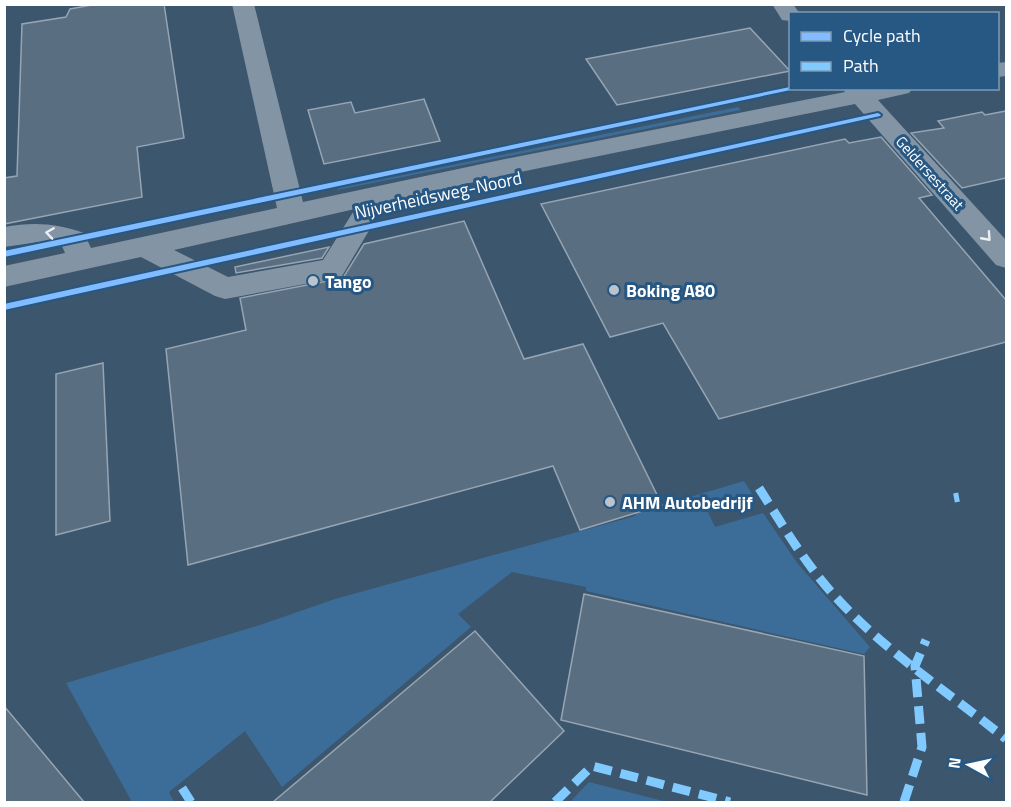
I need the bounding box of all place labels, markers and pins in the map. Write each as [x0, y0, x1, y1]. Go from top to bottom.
place label: Tango [325, 268, 372, 295]
marker: Tango [306, 274, 320, 288]
place label: Boking A80 [626, 277, 715, 304]
marker: Boking A80 [607, 283, 621, 297]
place label: AHM Autobedrijf [622, 489, 753, 516]
marker: AHM Autobedrijf [603, 495, 617, 509]

